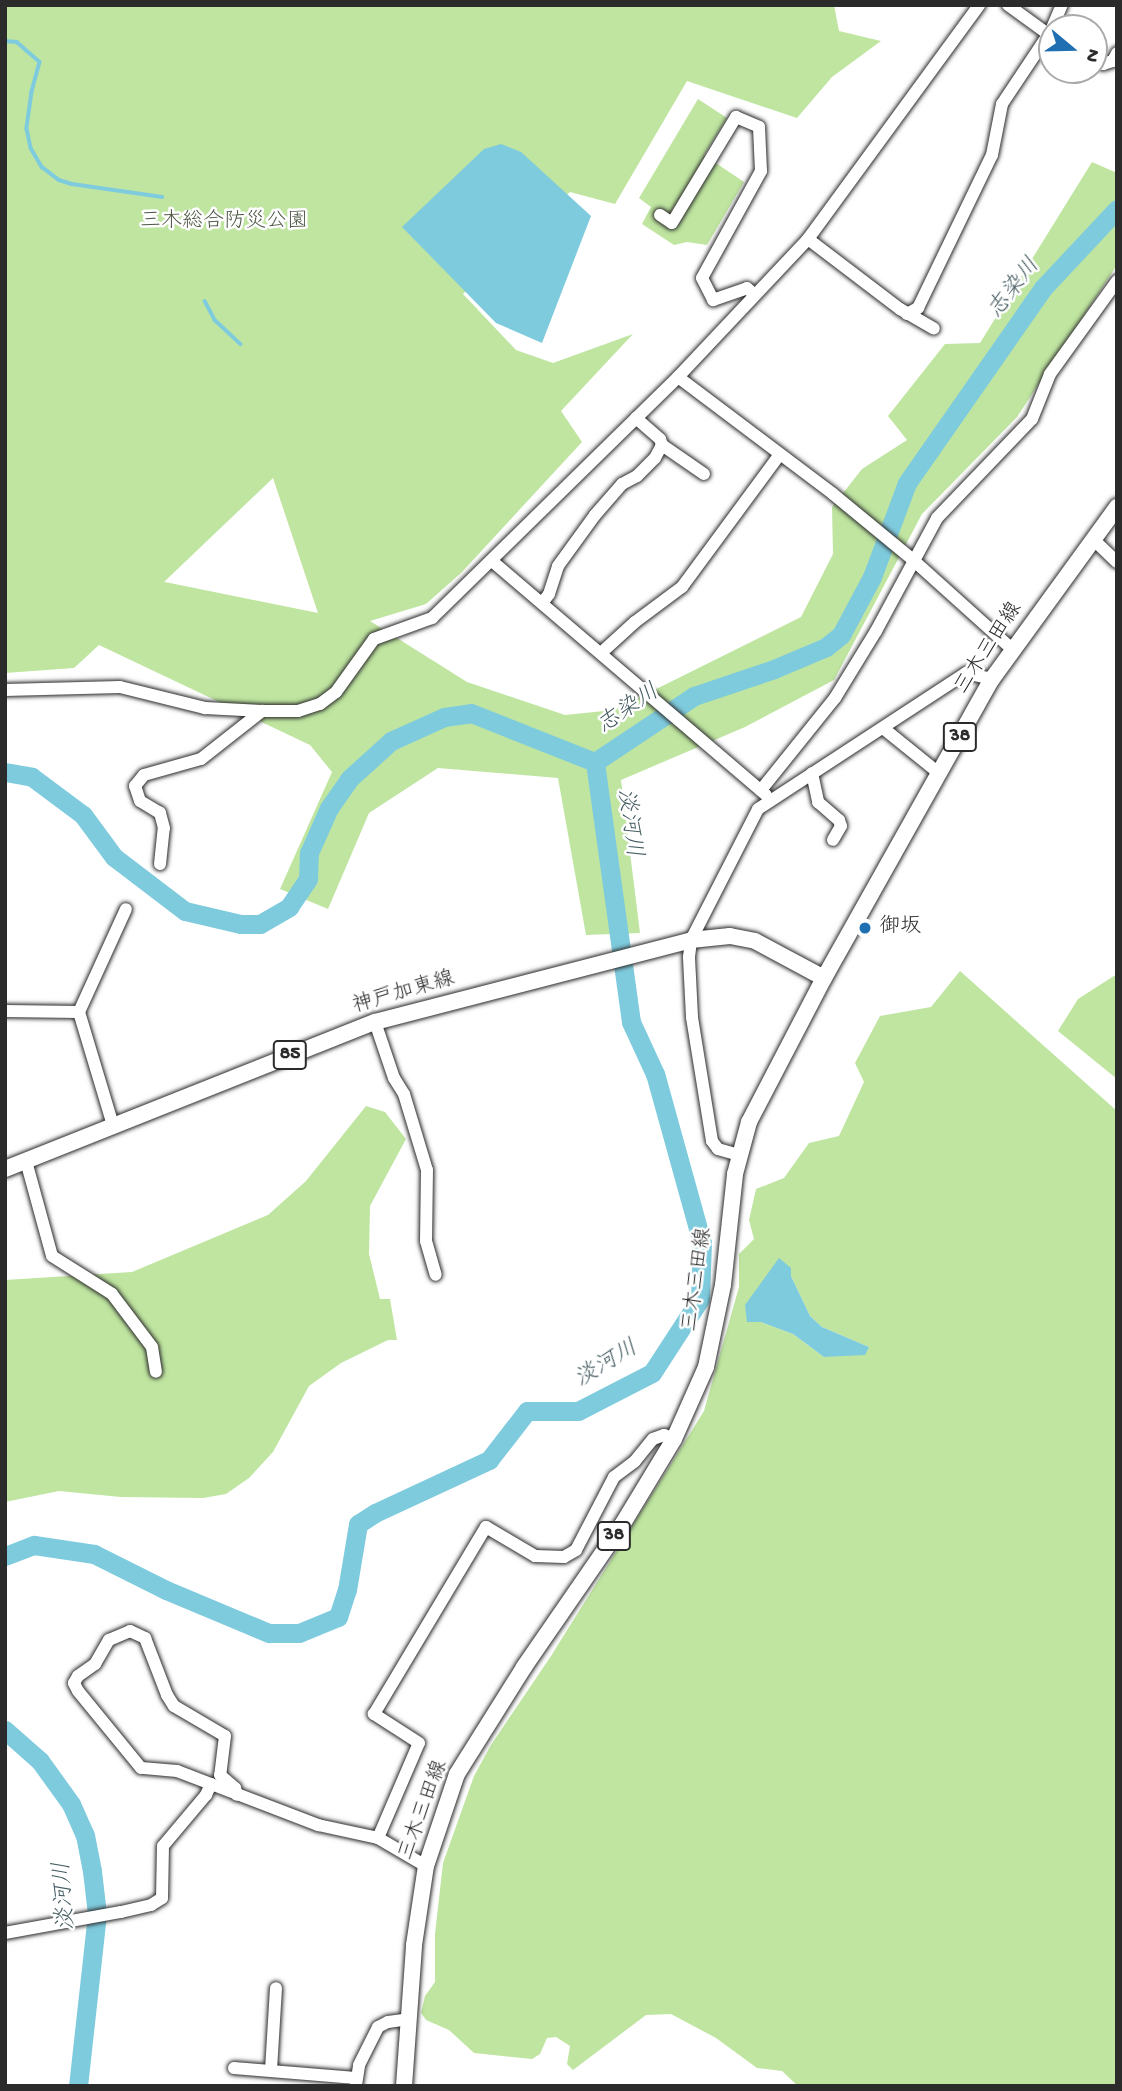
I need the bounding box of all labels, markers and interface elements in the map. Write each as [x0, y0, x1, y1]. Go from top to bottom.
north arrow [1038, 14, 1108, 84]
text: N [1079, 46, 1104, 65]
park label: 三木総合防災公園 [140, 210, 308, 236]
water label: 志染川 [983, 253, 1047, 325]
street label: 三木三田線 [951, 598, 1029, 700]
water label: 志染川 [593, 679, 665, 741]
road number: 38 [942, 722, 978, 752]
water label: 淡河川 [610, 787, 646, 859]
place label: 御坂 [879, 915, 921, 941]
marker: 御坂 [857, 920, 873, 936]
street label: 神戸加東線 [350, 967, 458, 1021]
road number: 85 [272, 1040, 308, 1070]
street label: 三木三田線 [679, 1226, 719, 1334]
water label: 淡河川 [570, 1335, 644, 1395]
road number: 38 [596, 1520, 632, 1552]
street label: 三木三田線 [395, 1757, 455, 1865]
water label: 淡河川 [50, 1861, 82, 1931]

